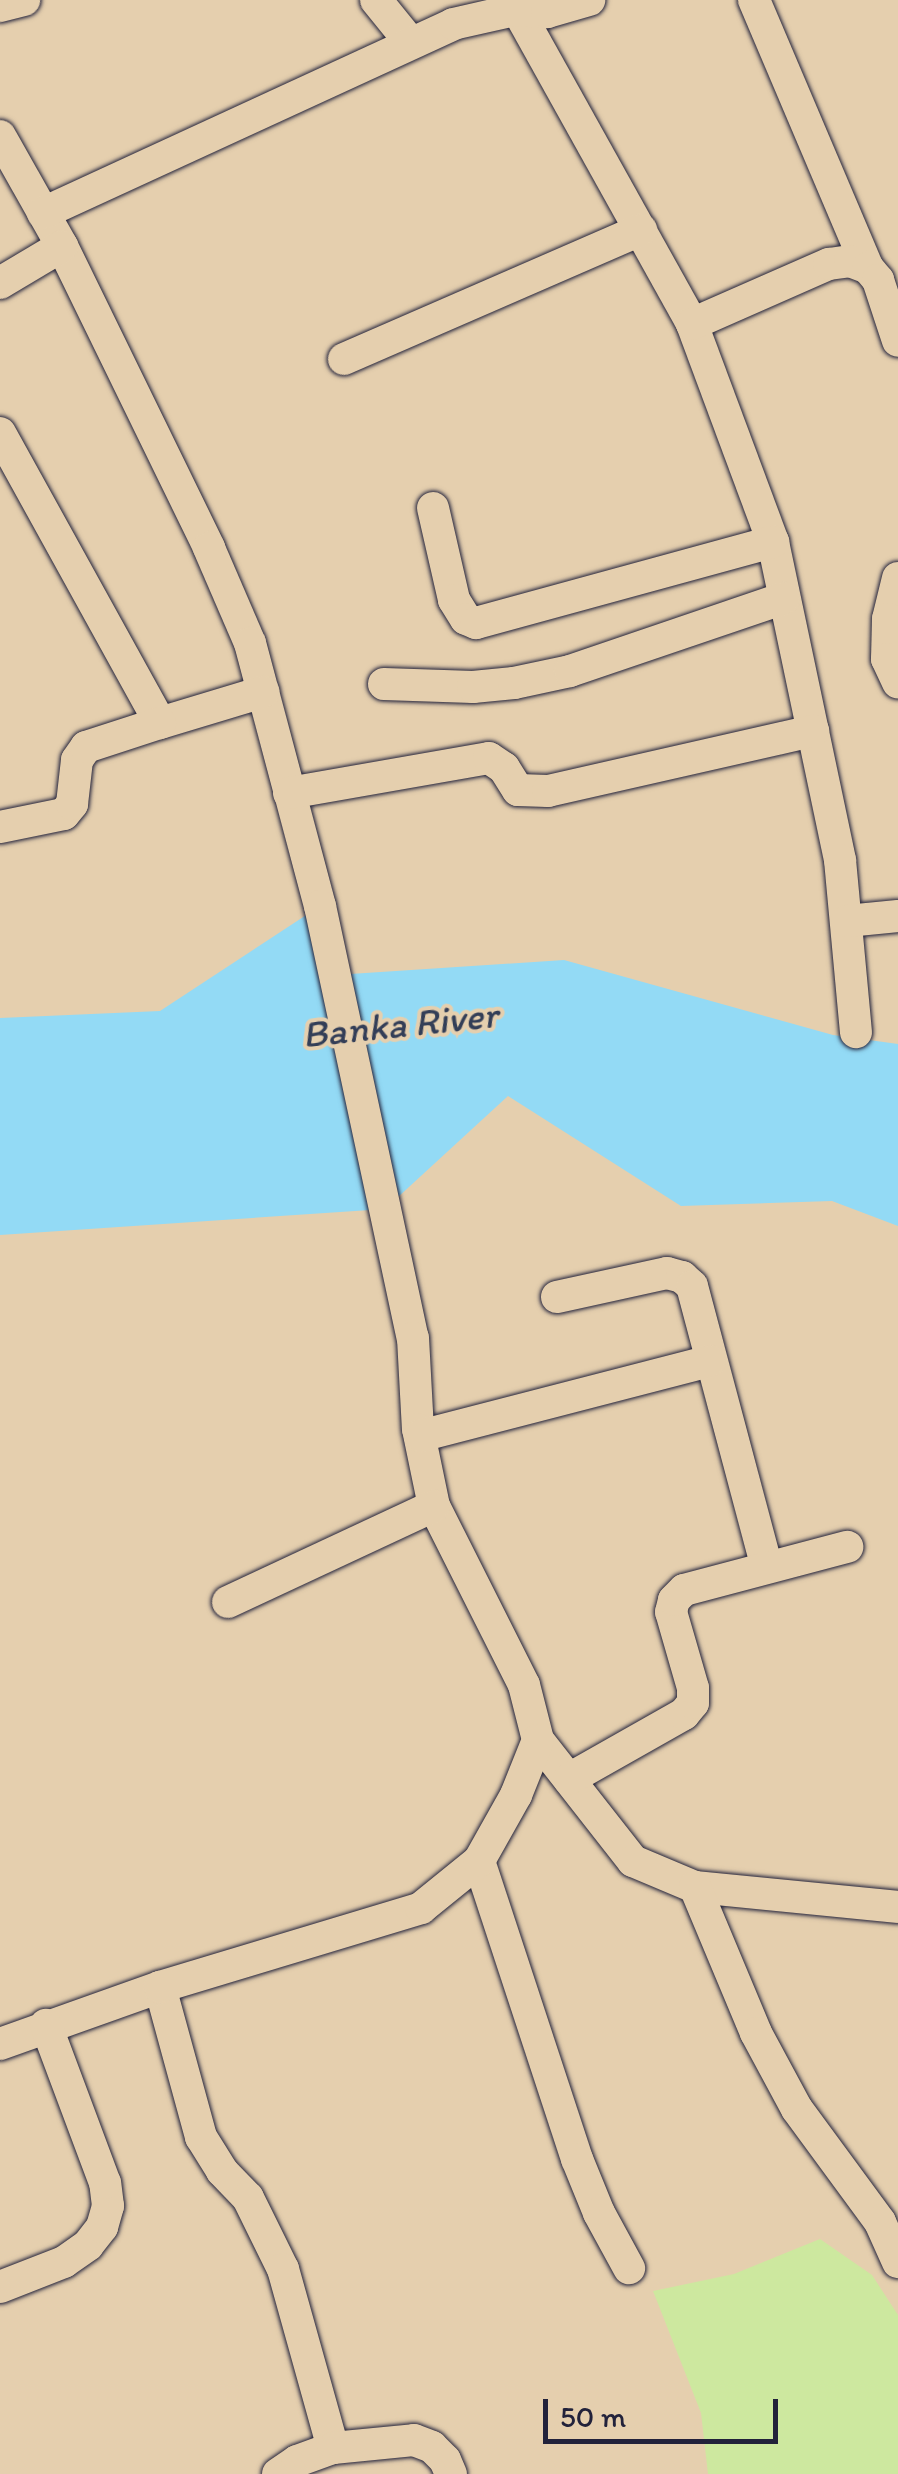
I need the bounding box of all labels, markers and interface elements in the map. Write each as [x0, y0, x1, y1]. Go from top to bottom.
water label: Banka River [301, 992, 499, 1058]
scale bar [548, 2379, 783, 2441]
text: 50 m [560, 2398, 626, 2435]

